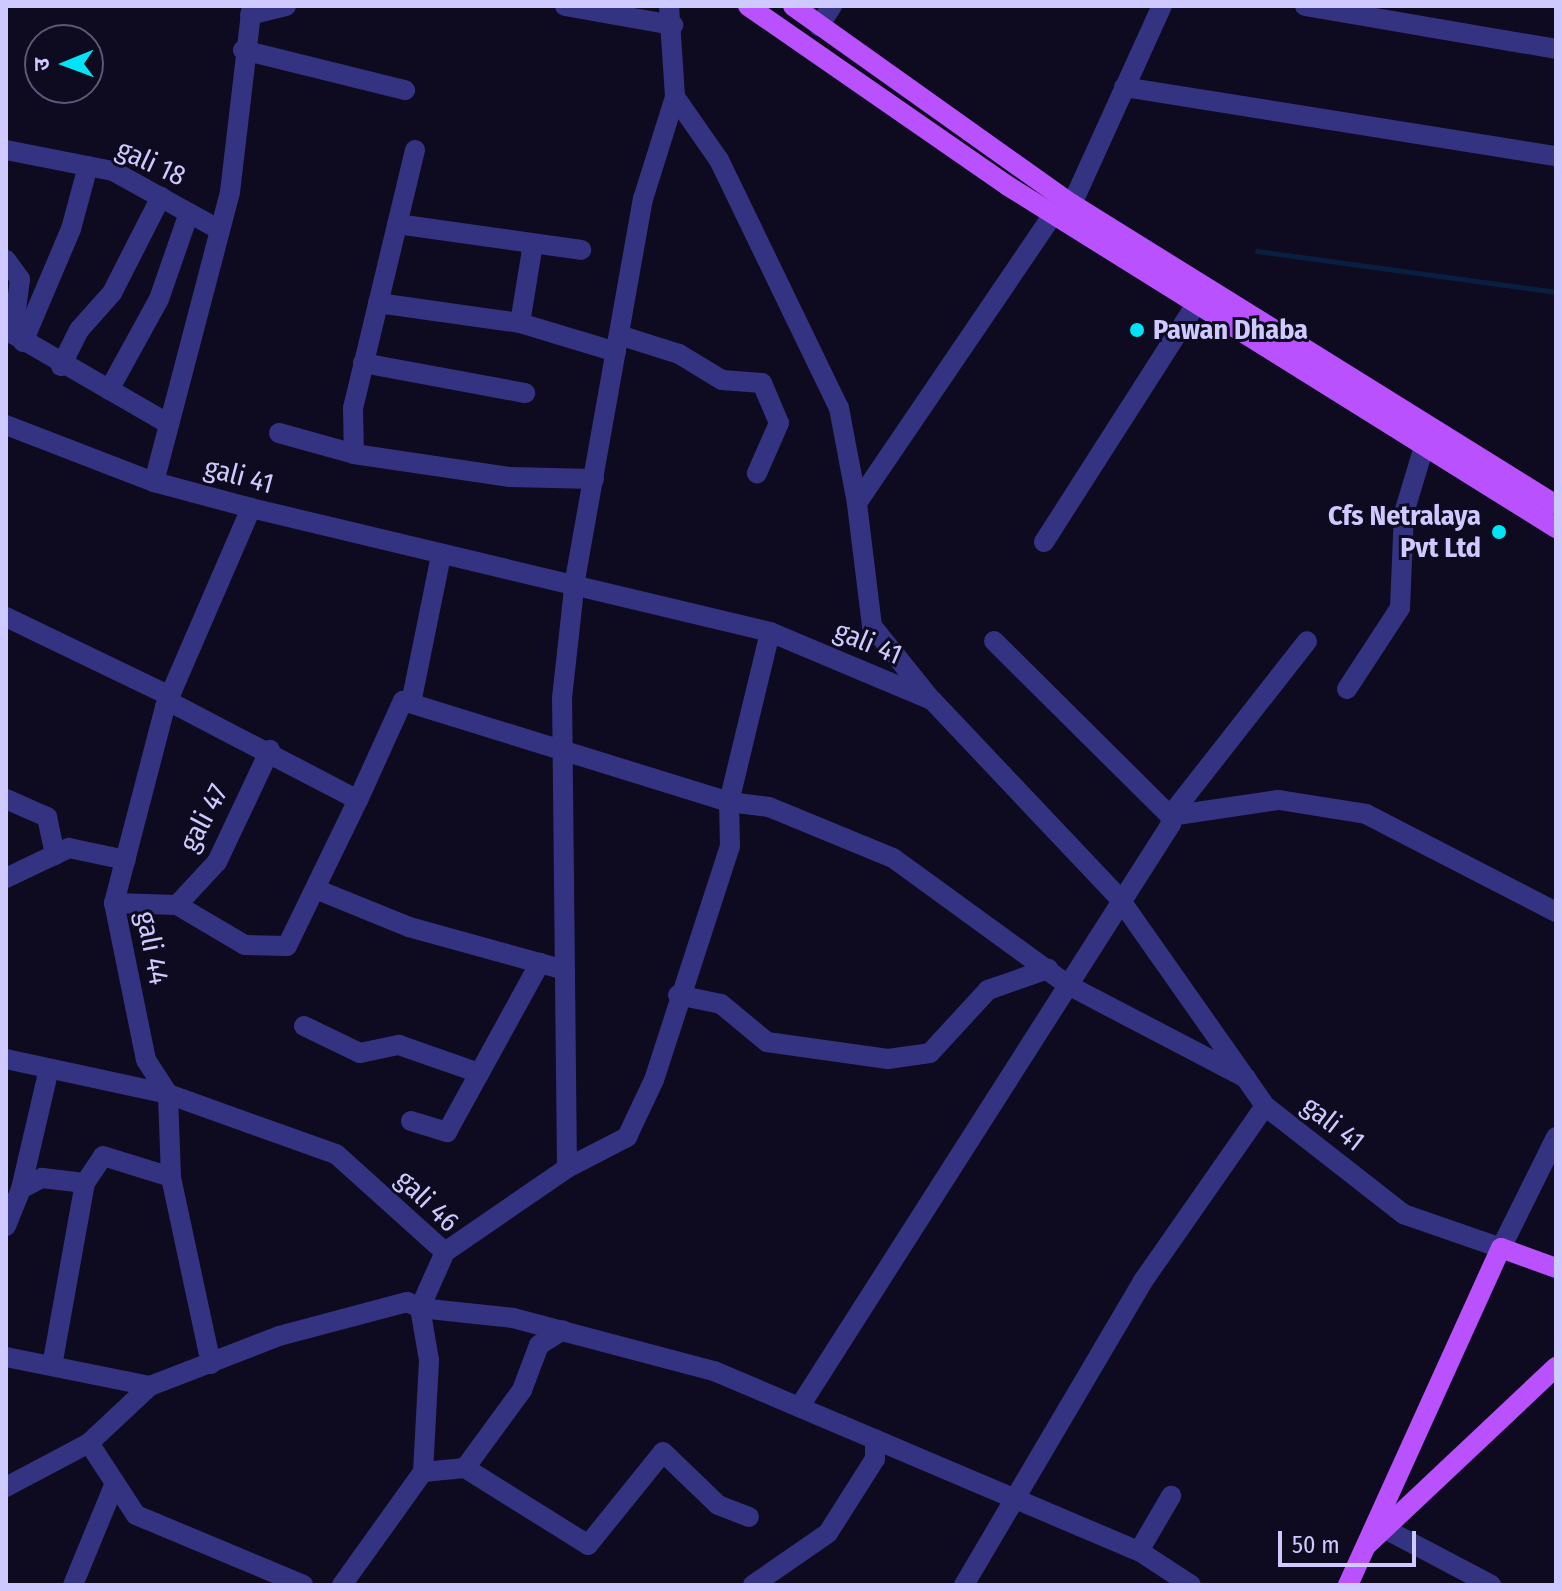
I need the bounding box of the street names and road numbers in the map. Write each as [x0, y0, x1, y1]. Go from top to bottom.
street label: gali 18 [111, 133, 191, 193]
street label: gali 41 [201, 451, 277, 501]
street label: gali 41 [829, 614, 907, 672]
street label: gali 47 [172, 779, 236, 857]
street label: gali 44 [128, 908, 176, 988]
street label: gali 41 [1295, 1089, 1371, 1159]
street label: gali 46 [389, 1163, 465, 1239]

